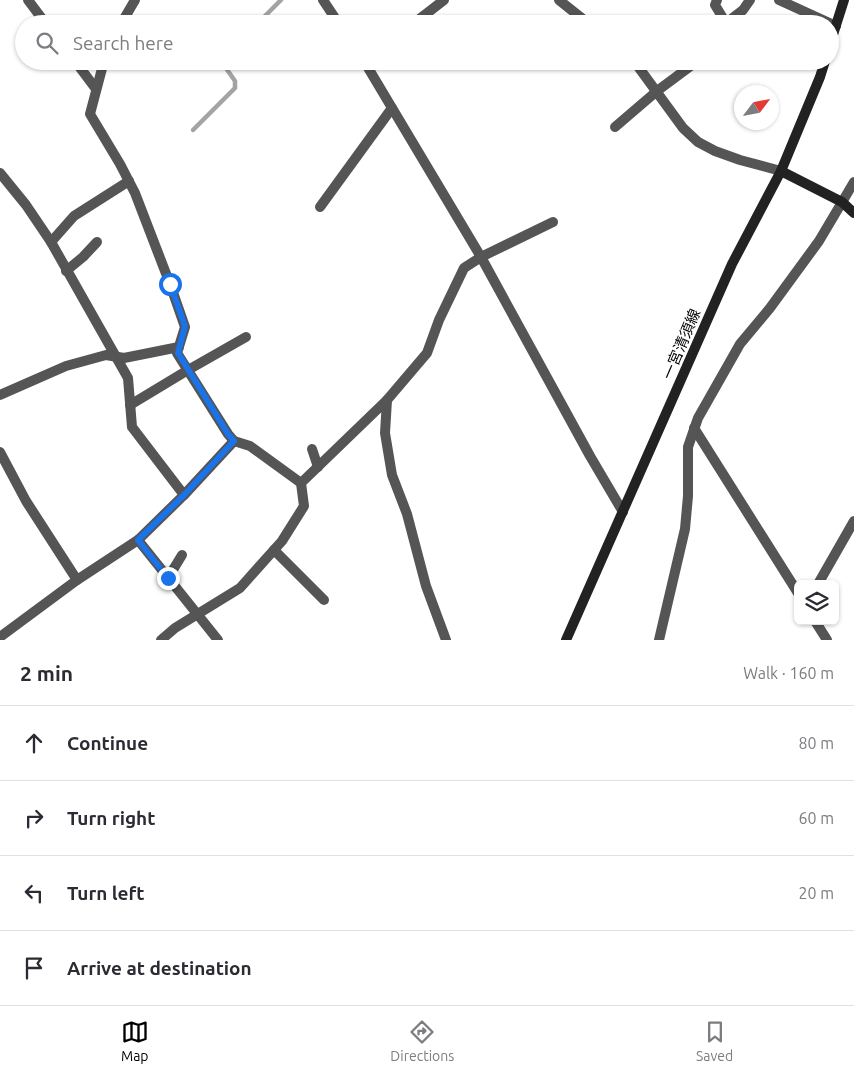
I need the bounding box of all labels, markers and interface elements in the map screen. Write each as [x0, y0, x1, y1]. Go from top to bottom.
search box [15, 15, 839, 70]
icon: search [33, 29, 61, 57]
text: Search here [73, 32, 173, 54]
north arrow [734, 85, 779, 130]
route start [159, 273, 182, 296]
street label: 一宮清須線 [659, 306, 703, 382]
route end [157, 567, 180, 590]
map controls [794, 580, 839, 625]
button: layers [794, 580, 839, 625]
text: 2 min [20, 661, 73, 685]
text: Walk · 160 m [743, 664, 834, 682]
icon: ahead [20, 729, 48, 757]
text: Continue [67, 732, 148, 754]
text: 80 m [798, 734, 834, 752]
icon: right [20, 804, 48, 832]
text: Turn right [67, 807, 155, 829]
text: 60 m [798, 809, 834, 827]
icon: left [20, 879, 48, 907]
text: Turn left [67, 882, 145, 904]
text: 20 m [798, 884, 834, 902]
icon: arrive [20, 954, 48, 982]
text: Arrive at destination [67, 957, 252, 979]
tab: Map [121, 1018, 149, 1064]
tab: Directions [390, 1018, 454, 1064]
tab: Saved [696, 1018, 733, 1064]

